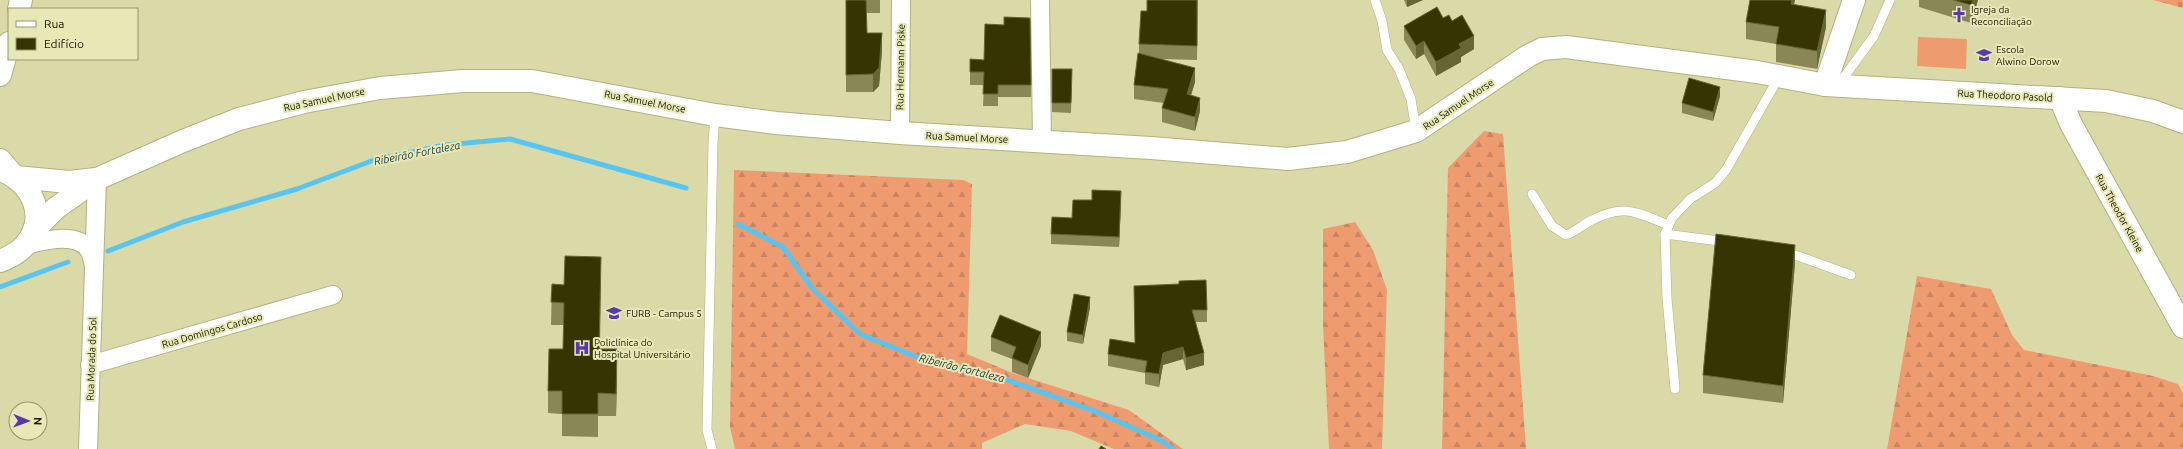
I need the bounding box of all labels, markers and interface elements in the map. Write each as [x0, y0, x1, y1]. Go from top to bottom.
place label: Igreja da Reconciliação [1971, 4, 2032, 27]
church icon: Igreja da Reconciliação [1950, 6, 1968, 24]
legend [8, 8, 138, 60]
text: Rua [44, 17, 65, 30]
street label: Rua Hermann Piske [894, 24, 907, 110]
text: Edifício [44, 37, 84, 50]
place label: Escola Alwino Dorow [1996, 44, 2060, 67]
school or university icon: Escola Alwino Dorow [1975, 46, 1993, 64]
street label: Rua Samuel Morse [1421, 77, 1496, 132]
street label: Rua Samuel Morse [282, 86, 366, 113]
street label: Rua Samuel Morse [603, 88, 687, 115]
street label: Rua Theodoro Pasold [1957, 88, 2053, 103]
street label: Rua Samuel Morse [925, 130, 1009, 145]
water label: Ribeirão Fortaleza [373, 139, 461, 167]
street label: Rua Theodor Kleine [2093, 172, 2146, 254]
school or university icon: FURB - Campus 5 [605, 304, 623, 322]
place label: FURB - Campus 5 [626, 308, 702, 319]
street label: Rua Domingos Cardoso [161, 311, 264, 350]
street label: Rua Morada do Sol [85, 317, 98, 401]
place label: Policlínica do Hospital Universitário [594, 337, 691, 360]
hospital icon: Policlínica do Hospital Universitário [573, 339, 591, 357]
water label: Ribeirão Fortaleza [918, 352, 1006, 384]
north arrow [8, 401, 48, 441]
text: N [32, 417, 44, 425]

